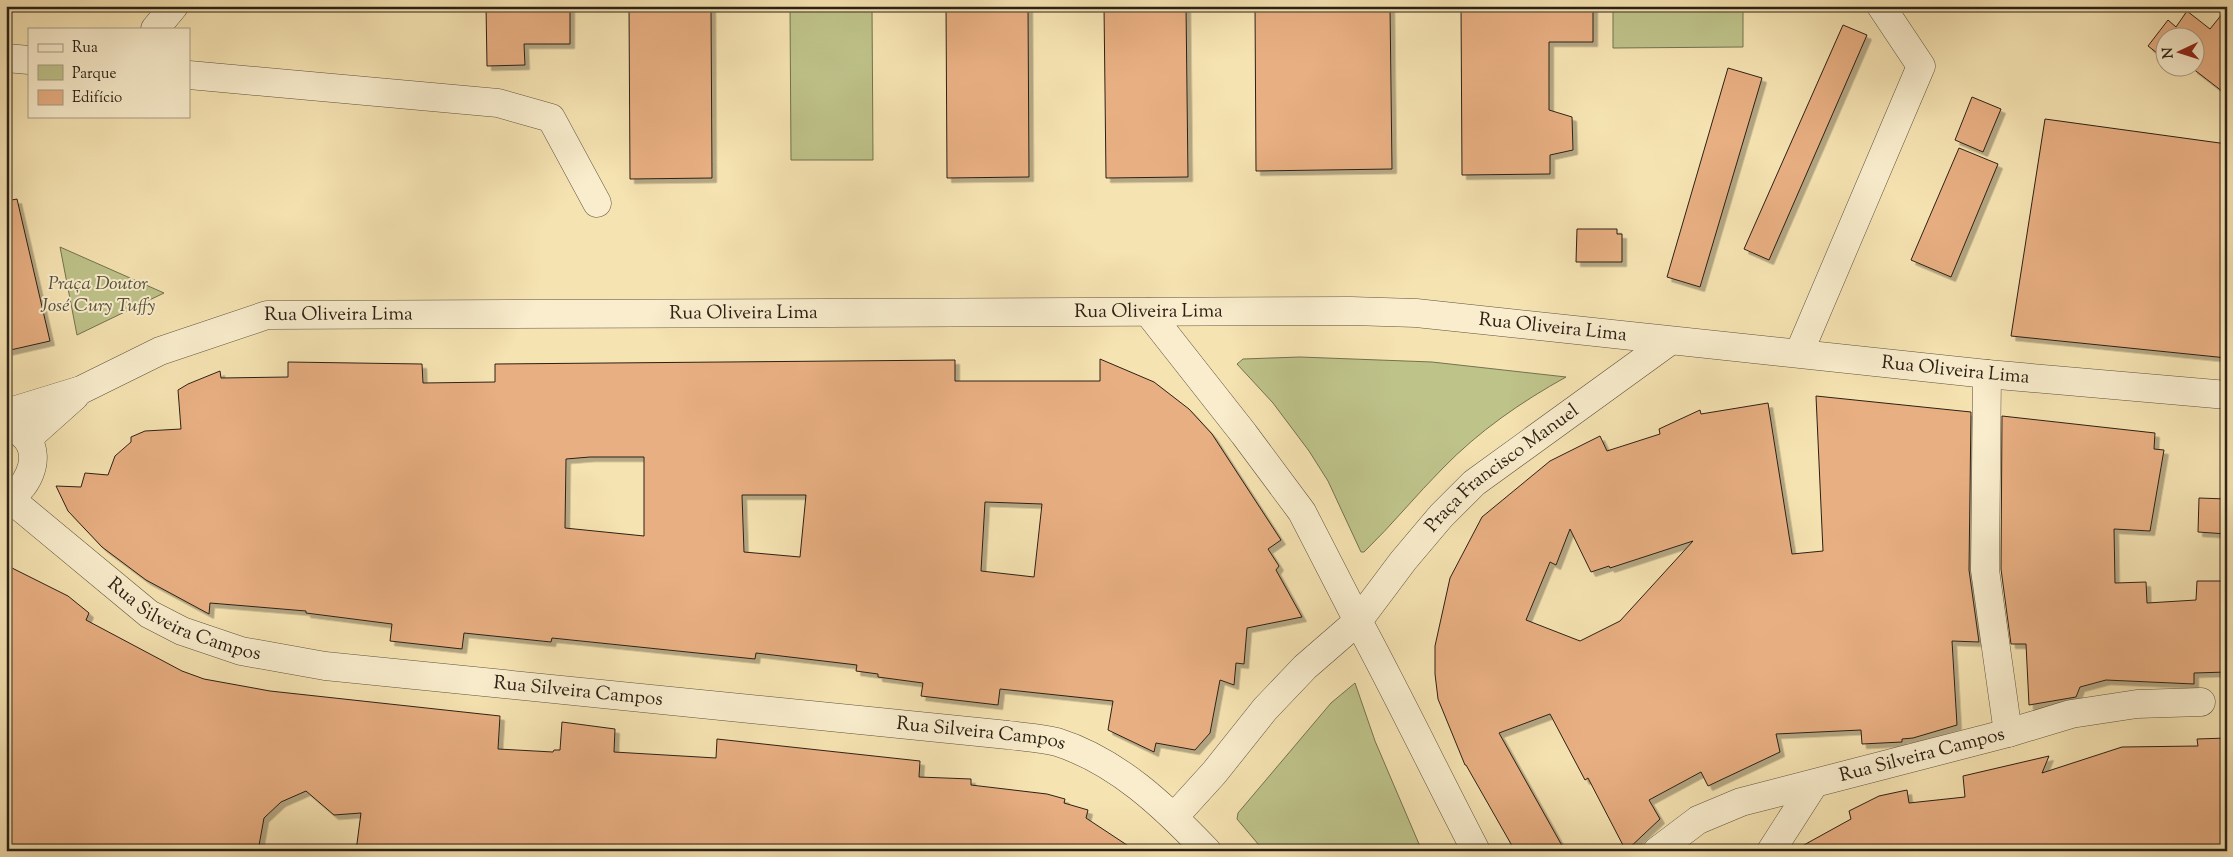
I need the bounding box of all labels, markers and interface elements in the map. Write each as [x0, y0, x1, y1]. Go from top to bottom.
legend [28, 28, 190, 118]
north arrow [2156, 28, 2206, 78]
text: Rua [72, 38, 98, 59]
text: N [2159, 46, 2179, 59]
text: Parque [72, 64, 116, 85]
text: Edifício [72, 88, 122, 109]
park label: Praça Doutor José Cury Tuffy [40, 271, 156, 320]
street label: Rua Oliveira Lima [1074, 298, 1223, 326]
street label: Rua Oliveira Lima [669, 299, 818, 327]
street label: Rua Oliveira Lima [264, 301, 413, 329]
street label: Rua Oliveira Lima [1477, 306, 1628, 349]
street label: Rua Oliveira Lima [1880, 349, 2031, 391]
street label: Praça Francisco Manuel [1419, 398, 1585, 539]
street label: Rua Silveira Campos [101, 571, 263, 668]
street label: Rua Silveira Campos [492, 670, 664, 714]
street label: Rua Silveira Campos [895, 710, 1069, 757]
street label: Rua Silveira Campos [1836, 721, 2008, 790]

